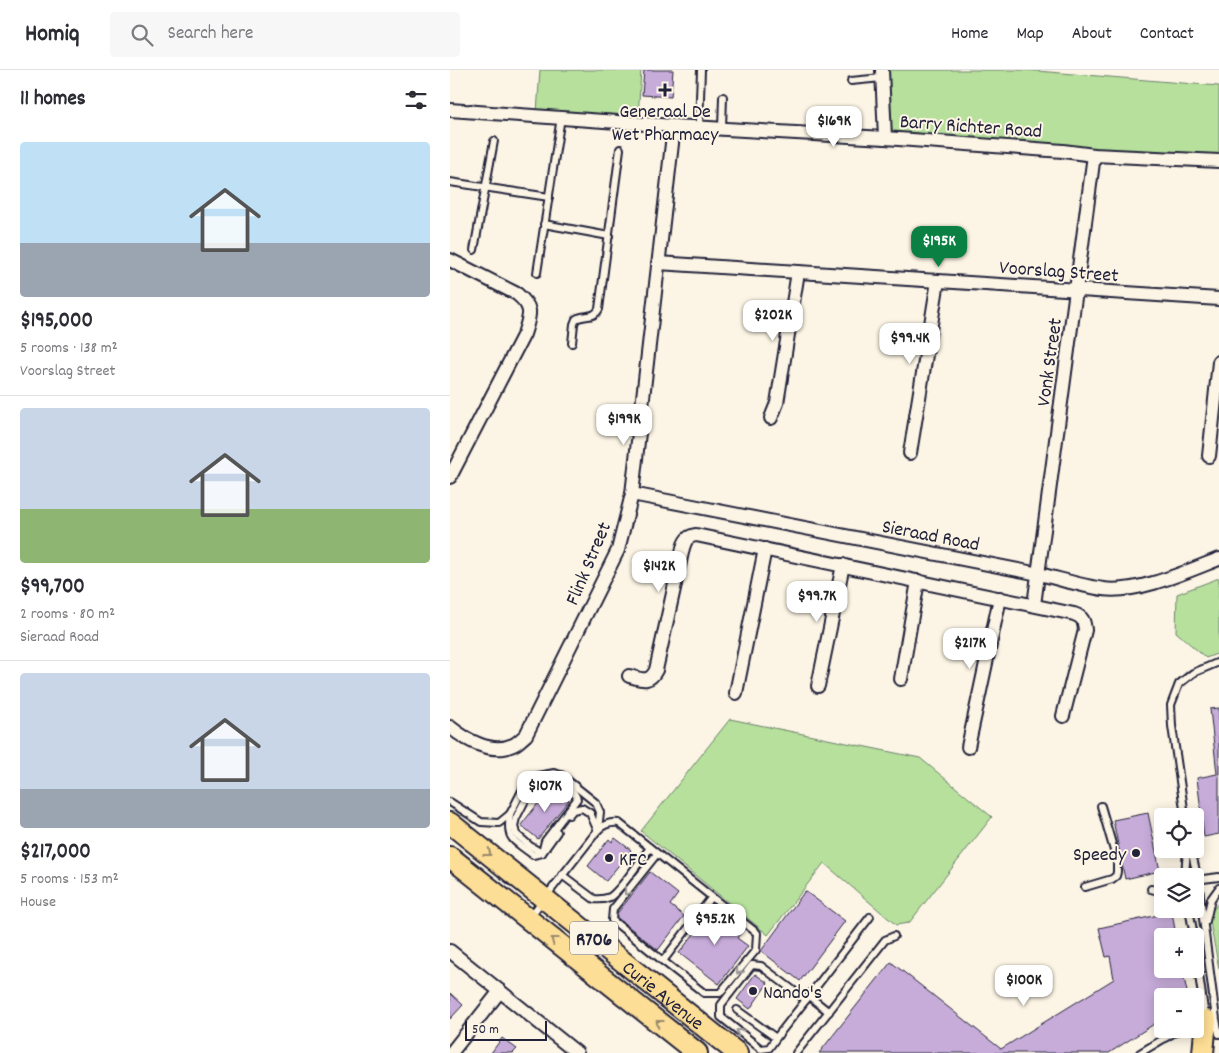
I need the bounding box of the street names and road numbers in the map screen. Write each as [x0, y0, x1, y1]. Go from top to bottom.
street label: Barry Richter Road [899, 109, 1043, 147]
street label: Voorslag Street [998, 255, 1119, 291]
street label: Vonk Street [1031, 316, 1071, 409]
street label: Sieraad Road [879, 514, 982, 560]
street label: Flink Street [560, 518, 620, 610]
road number: R706 [570, 921, 618, 954]
street label: Curie Avenue [615, 955, 709, 1038]

